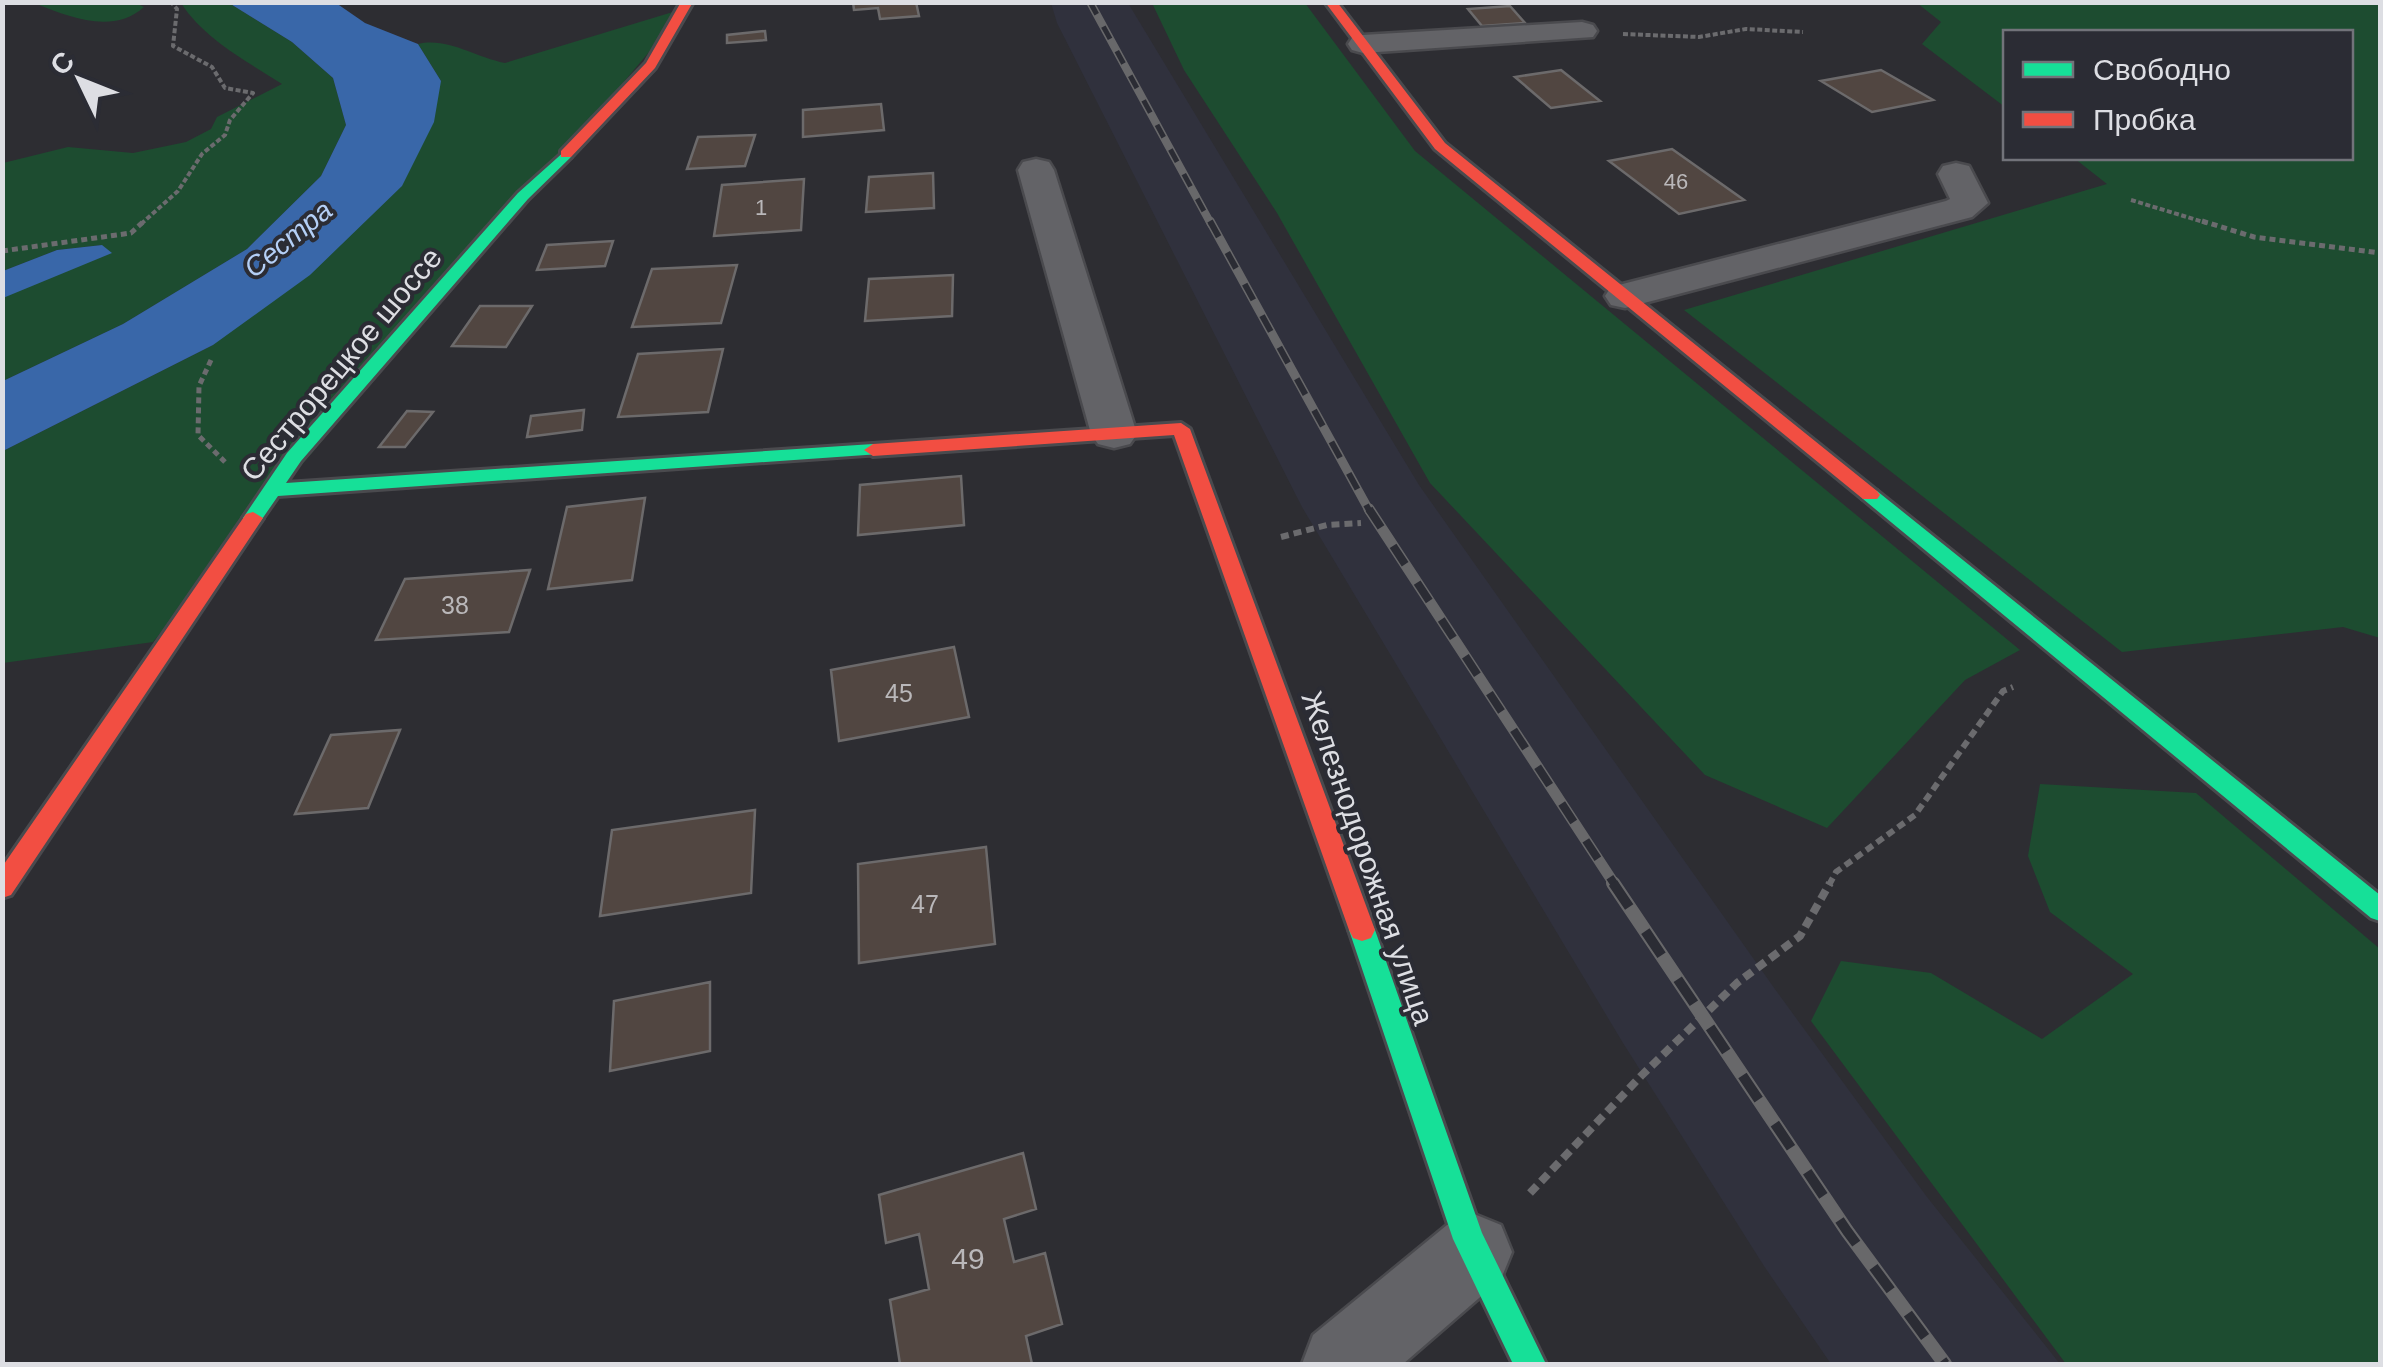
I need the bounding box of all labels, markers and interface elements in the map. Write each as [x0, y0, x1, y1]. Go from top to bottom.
north arrow [30, 30, 130, 130]
legend [2003, 30, 2353, 160]
text: С [44, 45, 80, 81]
text: Свободно [2093, 53, 2231, 86]
text: Пробка [2093, 103, 2196, 136]
house number: 46 [1664, 169, 1688, 194]
water label: Сестра [238, 194, 338, 284]
house number: 1 [755, 195, 767, 220]
street label: Сестрорецкое шоссе [234, 241, 448, 487]
house number: 38 [441, 591, 469, 619]
house number: 45 [885, 679, 913, 707]
street label: Железнодорожная улица [1295, 687, 1441, 1029]
house number: 47 [911, 890, 939, 918]
house number: 49 [951, 1242, 985, 1275]

